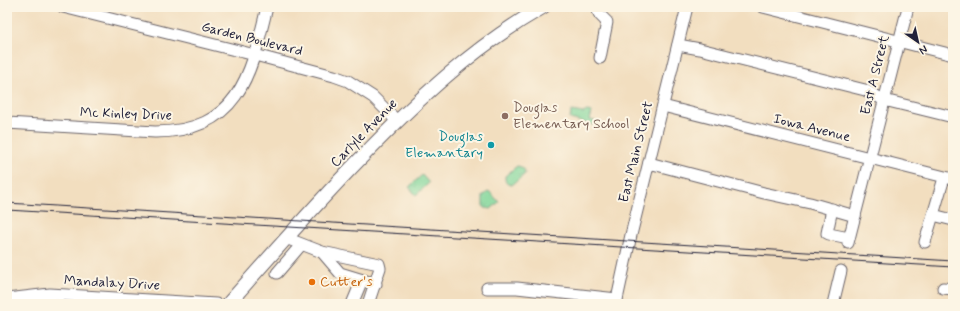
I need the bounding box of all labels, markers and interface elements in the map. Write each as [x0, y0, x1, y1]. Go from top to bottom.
street label: Garden Boulevard [200, 18, 304, 60]
north arrow [898, 22, 938, 62]
street label: East A Street [856, 33, 894, 117]
text: N [916, 42, 930, 57]
street label: Carlyle Avenue [327, 95, 401, 171]
place label: Douglas Elementary School [513, 99, 629, 133]
street label: East Main Street [615, 99, 657, 204]
street label: Mc Kinley Drive [80, 103, 172, 125]
street label: Iowa Avenue [772, 110, 853, 146]
marker: Douglas Elementary School [500, 111, 510, 121]
place label: Douglas Elemantary [405, 128, 483, 162]
marker: Douglas Elemantary [486, 140, 496, 150]
street label: Mandalay Drive [63, 271, 161, 295]
place label: Cutter's [320, 273, 373, 291]
marker: Cutter's [307, 277, 317, 287]

